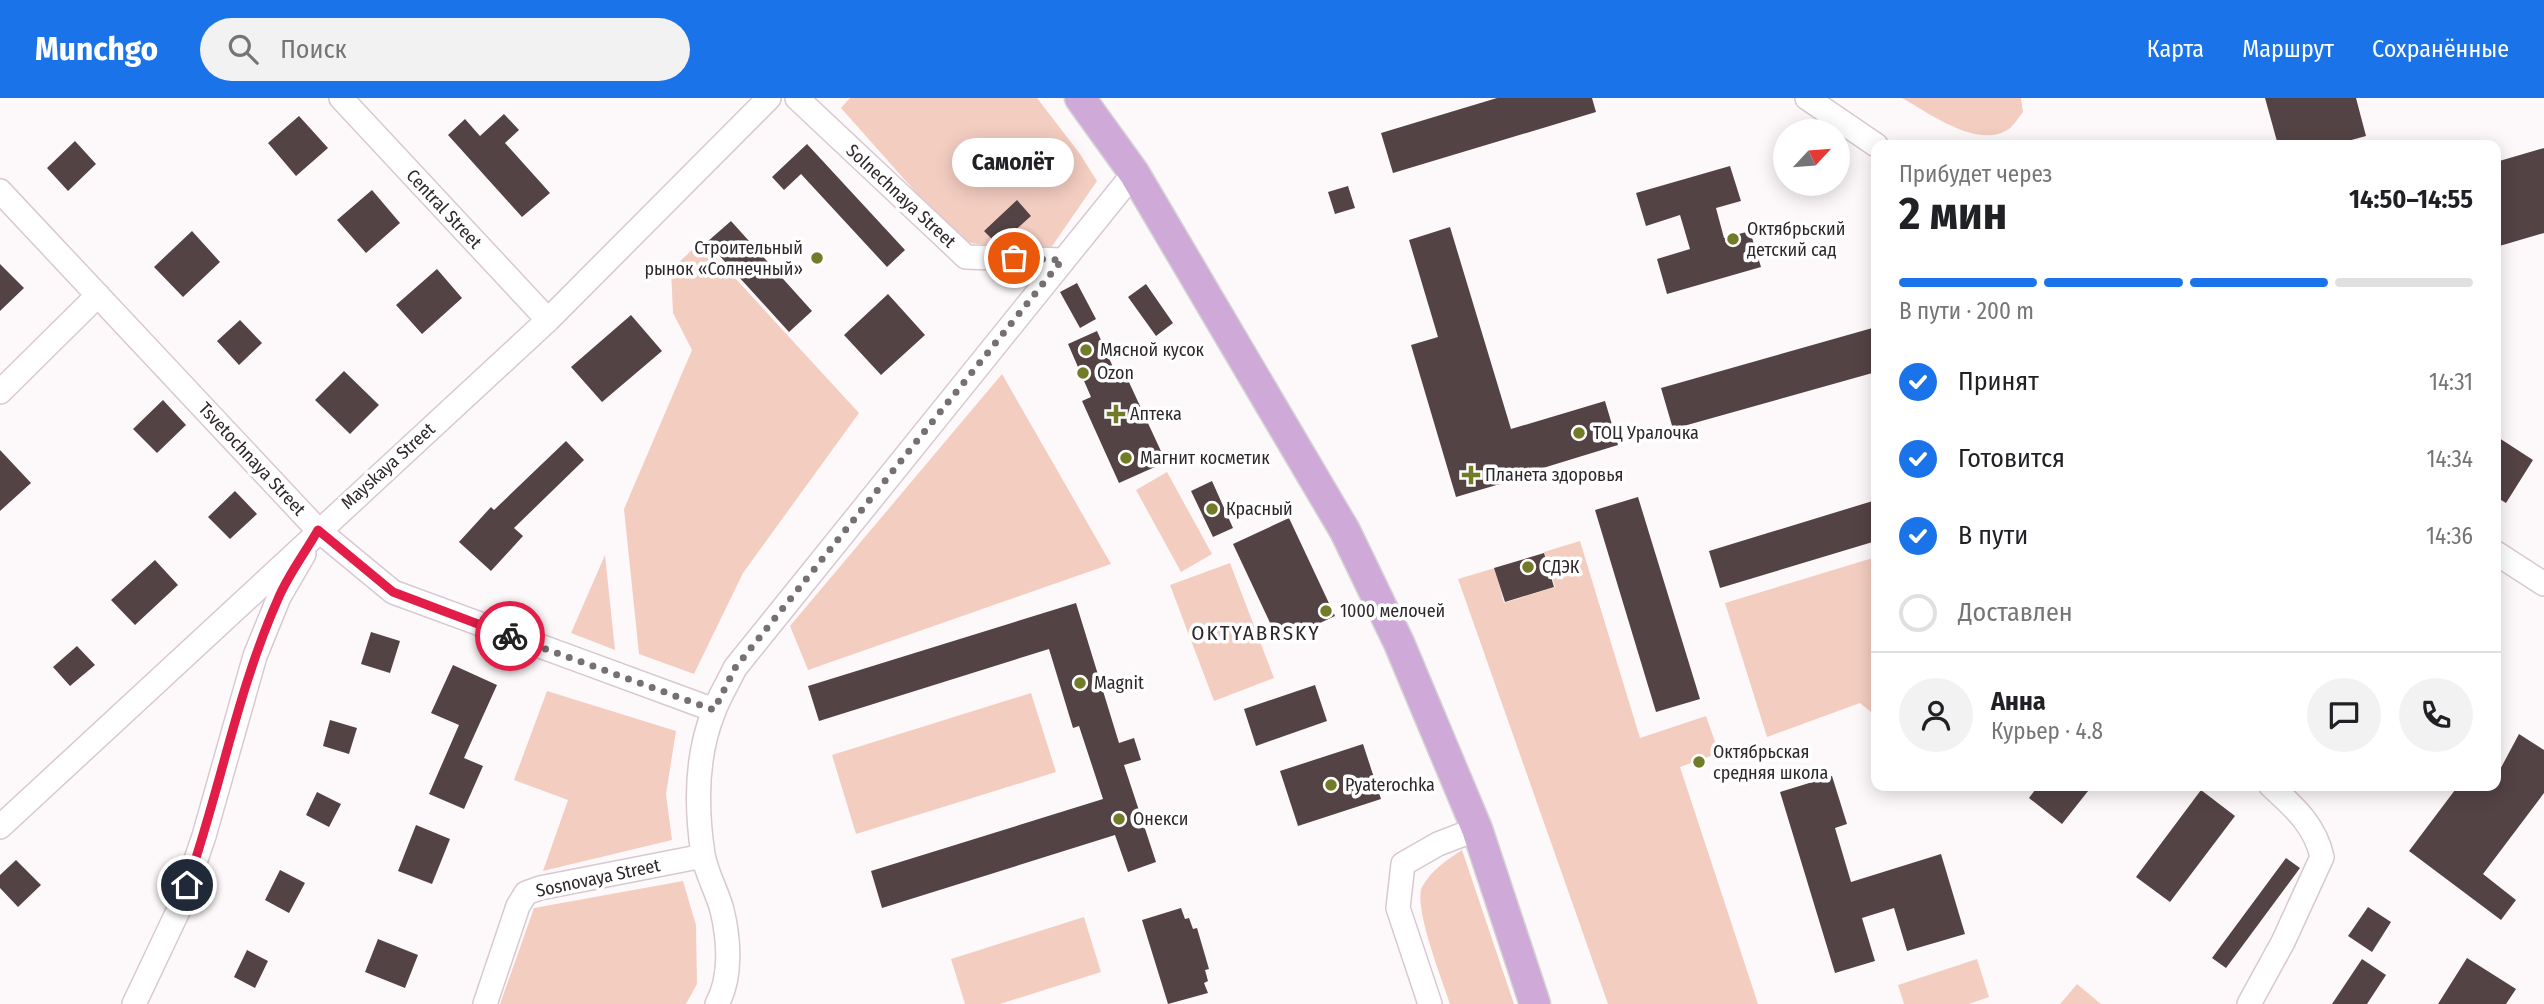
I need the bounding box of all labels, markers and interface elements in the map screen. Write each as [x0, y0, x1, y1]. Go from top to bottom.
search box [200, 18, 690, 81]
text: Munchgo [35, 29, 158, 69]
icon: search [224, 30, 262, 68]
text: Поиск [280, 34, 347, 65]
text: Карта [2147, 35, 2204, 63]
text: Маршрут [2242, 35, 2334, 63]
text: Сохранённые [2372, 35, 2509, 63]
north arrow [1773, 119, 1850, 196]
map controls [1773, 119, 1850, 196]
callout: Самолёт [953, 139, 1075, 188]
street label: Solnechnaya Street [842, 140, 960, 252]
text: Самолёт [972, 148, 1054, 176]
text: Прибудет через [1899, 160, 2052, 188]
street label: Central Street [402, 165, 486, 253]
text: 14:50–14:55 [2349, 184, 2473, 215]
text: 2 мин [1899, 186, 2007, 241]
place label: Октябрьский детский сад [1747, 218, 1845, 261]
pin [984, 228, 1044, 288]
marker: Октябрьский детский сад [1725, 231, 1741, 247]
place label: Строительный рынок «Солнечный» [644, 237, 803, 280]
icon: bag [995, 239, 1033, 277]
marker: Строительный рынок «Солнечный» [809, 250, 825, 266]
text: В пути · 200 m [1899, 297, 2034, 325]
place label: Мясной кусок [1100, 339, 1205, 361]
marker: Мясной кусок [1078, 342, 1094, 358]
place label: Ozon [1097, 362, 1134, 384]
icon: check [1899, 363, 1937, 401]
marker: Ozon [1075, 365, 1091, 381]
text: Принят [1958, 366, 2039, 397]
text: 14:31 [2429, 368, 2473, 396]
street label: Tsvetochnaya Street [194, 398, 310, 520]
place label: Аптека [1130, 403, 1182, 425]
marker: Аптека [1108, 406, 1124, 422]
street label: Mayskaya Street [337, 418, 440, 514]
place label: ТОЦ Уралочка [1593, 422, 1699, 444]
marker: ТОЦ Уралочка [1571, 425, 1587, 441]
icon: check [1899, 440, 1937, 478]
text: Готовится [1958, 443, 2065, 474]
text: 14:34 [2426, 445, 2473, 473]
place label: Магнит косметик [1140, 447, 1270, 469]
marker: Магнит косметик [1118, 450, 1134, 466]
place label: Планета здоровья [1485, 464, 1623, 486]
marker: Планета здоровья [1463, 467, 1479, 483]
place label: Красный [1226, 498, 1293, 520]
marker: Красный [1204, 501, 1220, 517]
icon: check [1899, 517, 1937, 555]
text: В пути [1958, 520, 2028, 551]
text: 14:36 [2426, 522, 2473, 550]
place label: СДЭК [1542, 556, 1580, 578]
marker: СДЭК [1520, 559, 1536, 575]
text: Доставлен [1958, 597, 2073, 628]
place label: 1000 мелочей [1340, 600, 1445, 622]
courier [475, 601, 545, 671]
marker: 1000 мелочей [1318, 603, 1334, 619]
icon: bike [491, 617, 529, 655]
district label: OKTYABRSKY [1191, 620, 1321, 646]
place label: Magnit [1094, 672, 1144, 694]
marker: Magnit [1072, 675, 1088, 691]
button: person [1899, 678, 1973, 752]
button: chat [2307, 678, 2381, 752]
button: phone [2399, 678, 2473, 752]
text: Анна [1991, 686, 2046, 717]
text: Курьер · 4.8 [1991, 717, 2103, 745]
place label: Октябрьская средняя школа [1713, 741, 1828, 784]
marker: Октябрьская средняя школа [1691, 754, 1707, 770]
place label: Pyaterochka [1345, 774, 1435, 796]
marker: Pyaterochka [1323, 777, 1339, 793]
place label: Онекси [1133, 808, 1188, 830]
marker: Онекси [1111, 811, 1127, 827]
street label: Sosnovaya Street [534, 854, 662, 902]
pin [157, 855, 217, 915]
icon: home [168, 866, 206, 904]

